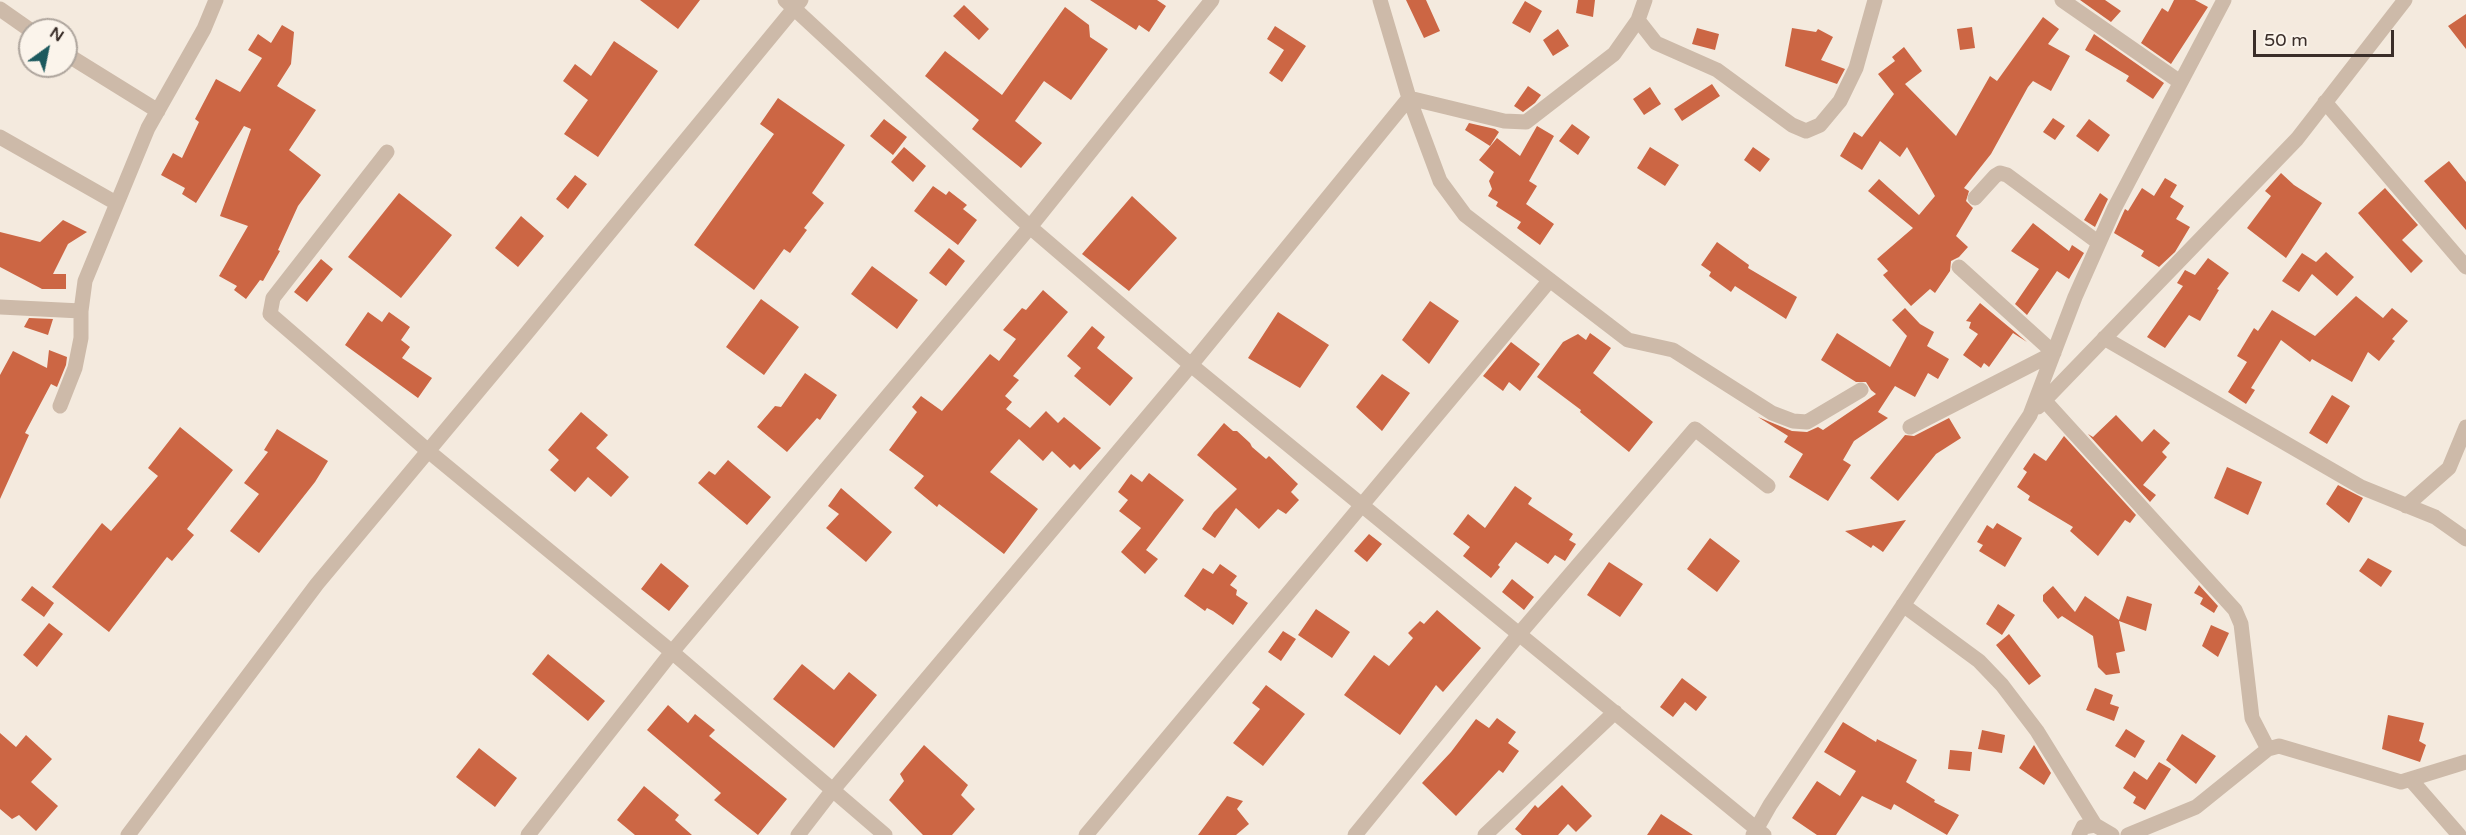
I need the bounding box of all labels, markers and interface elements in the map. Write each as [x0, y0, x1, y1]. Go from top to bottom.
north arrow [18, 18, 78, 78]
scale bar [2256, 18, 2397, 56]
text: N [46, 23, 68, 46]
text: 50 m [2264, 29, 2308, 51]

